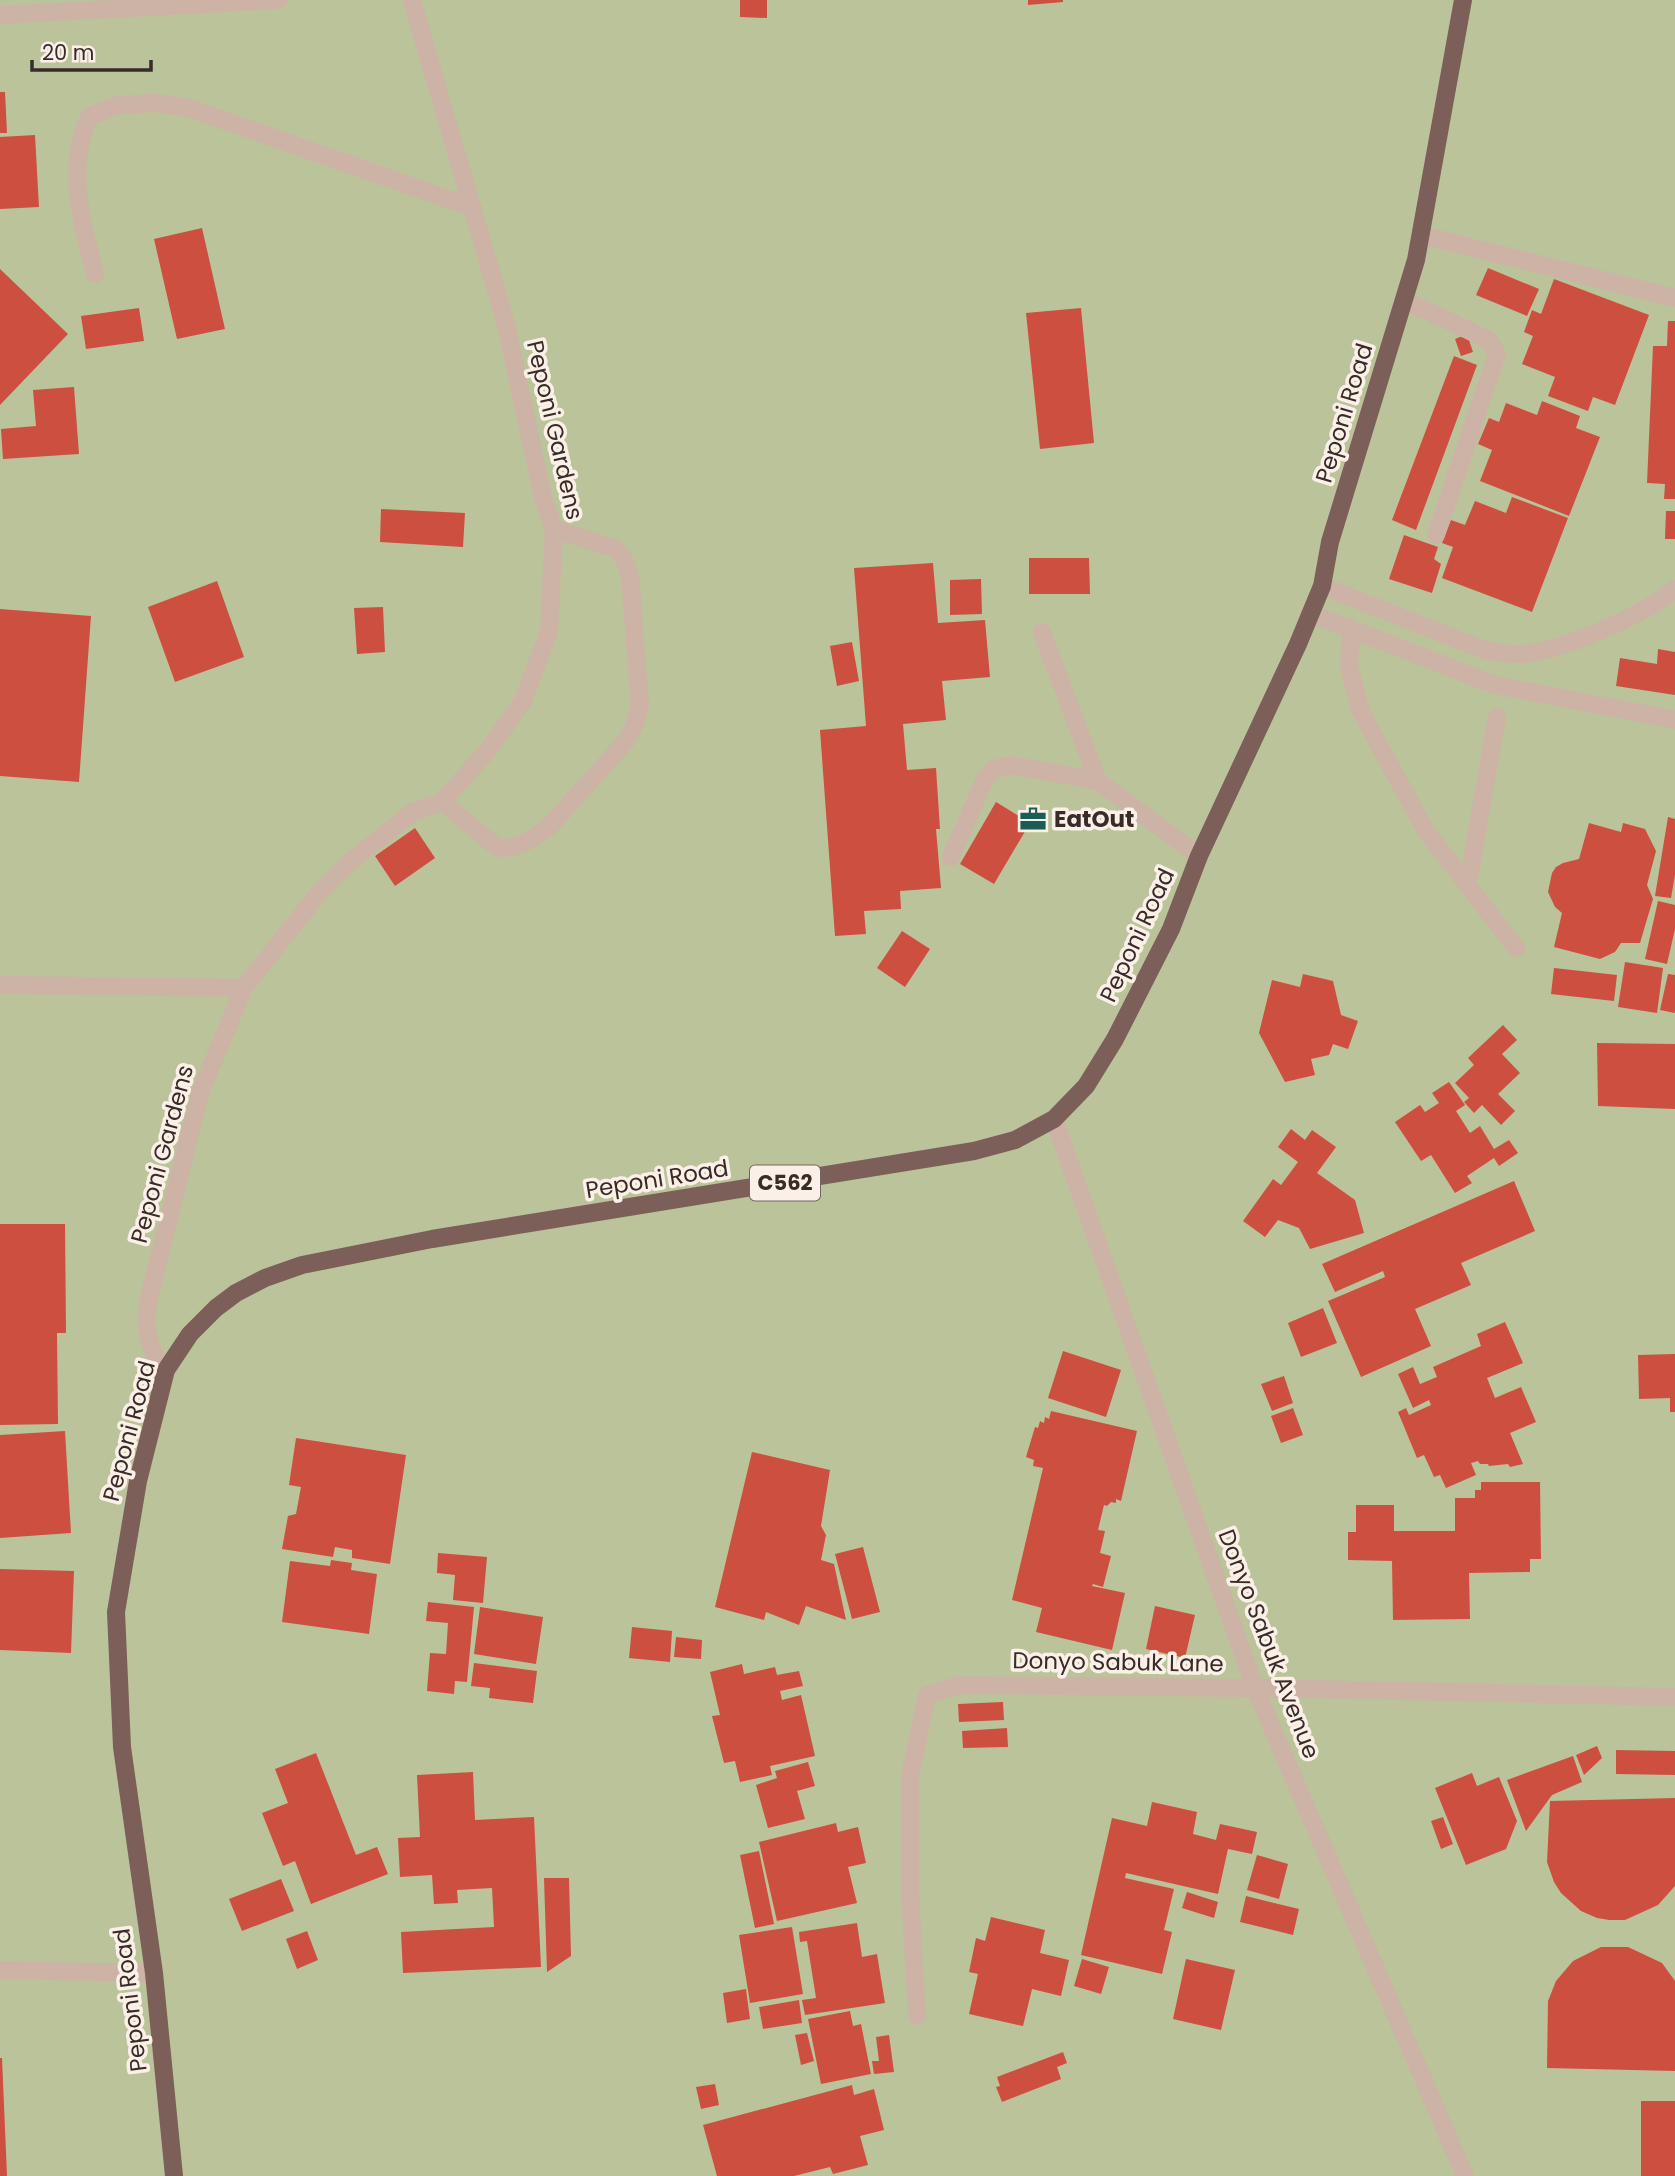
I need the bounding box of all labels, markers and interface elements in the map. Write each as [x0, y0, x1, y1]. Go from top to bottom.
scale bar [32, 28, 150, 72]
text: 20 m [42, 38, 95, 67]
street label: Peponi Gardens [519, 337, 591, 523]
street label: Peponi Road [1308, 339, 1380, 487]
place label: EatOut [1054, 803, 1134, 835]
office icon: EatOut [1018, 804, 1048, 834]
street label: Peponi Road [1092, 863, 1182, 1007]
street label: Peponi Gardens [123, 1062, 201, 1246]
street label: Peponi Road [583, 1152, 731, 1206]
road number: C562 [750, 1166, 820, 1200]
street label: Peponi Road [95, 1357, 163, 1505]
street label: Donyo Sabuk Avenue [1210, 1525, 1328, 1763]
street label: Donyo Sabuk Lane [1012, 1644, 1224, 1680]
street label: Peponi Road [105, 1927, 155, 2073]

